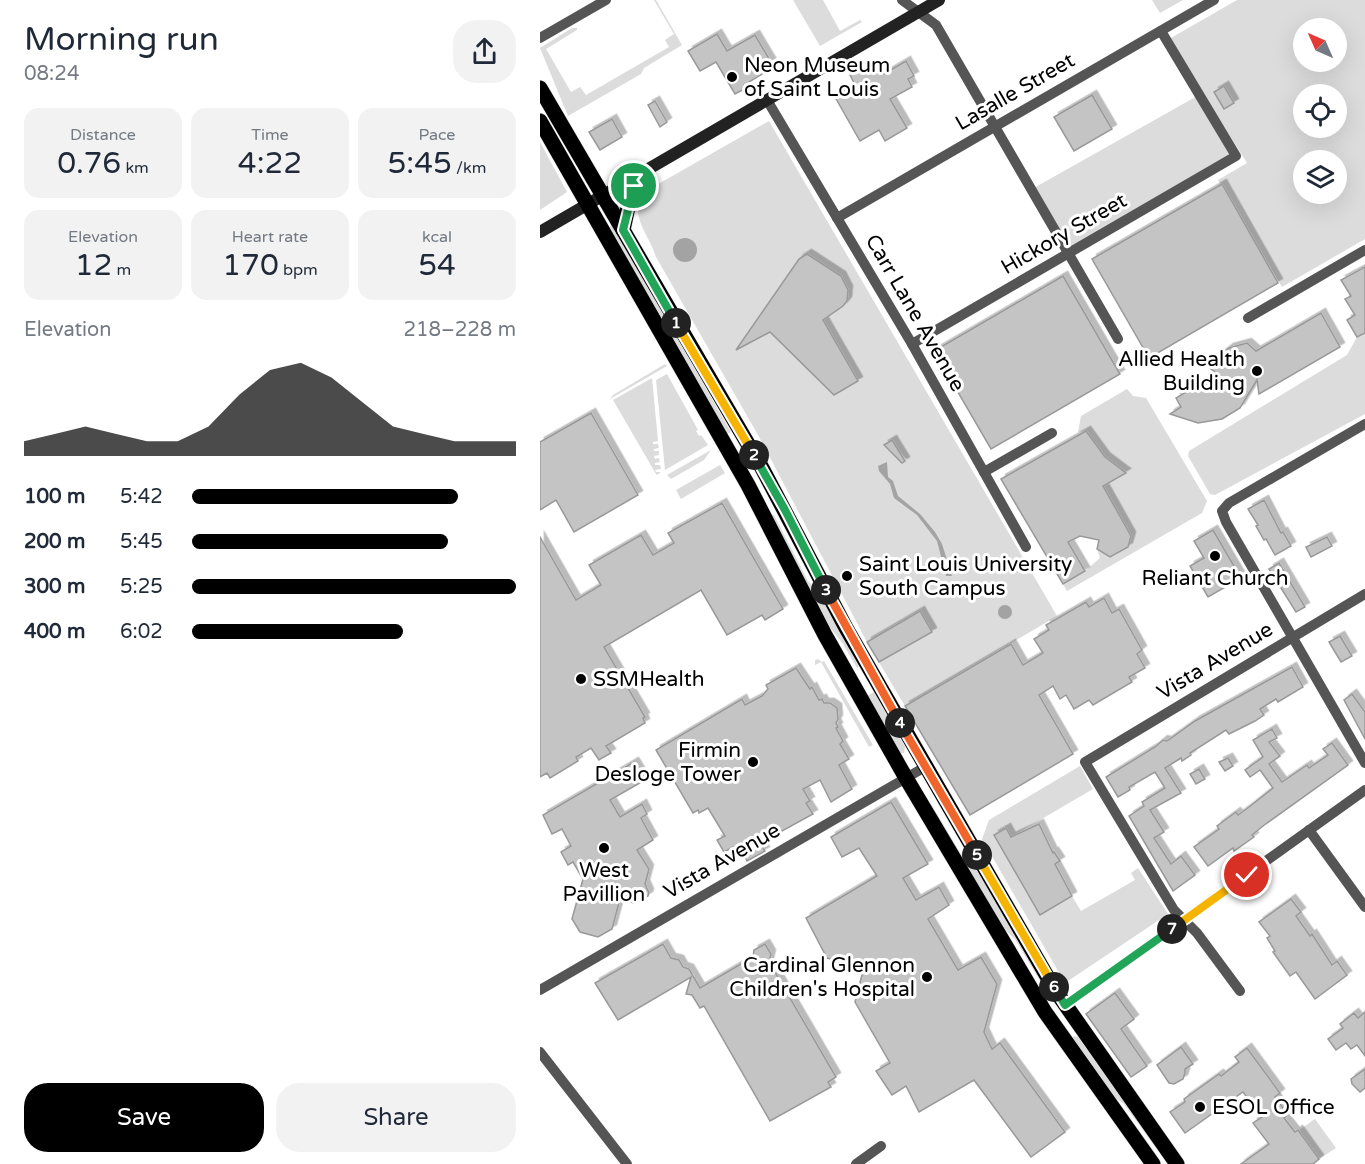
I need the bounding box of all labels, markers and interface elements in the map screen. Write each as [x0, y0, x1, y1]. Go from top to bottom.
north arrow [1293, 18, 1347, 72]
map controls [1293, 18, 1347, 204]
text: Morning run [24, 20, 219, 59]
button: share [453, 20, 516, 83]
street label: Lasalle Street [951, 48, 1079, 136]
place label: Neon Museum of Saint Louis [744, 53, 890, 102]
text: 08:24 [24, 62, 79, 86]
marker: Neon Museum of Saint Louis [725, 70, 739, 84]
button: locate [1293, 84, 1347, 138]
text: Distance [70, 125, 136, 145]
text: Time [251, 125, 289, 145]
text: Pace [419, 125, 455, 145]
text: 0.76 [57, 145, 121, 182]
text: 4:22 [238, 145, 302, 182]
text: 5:45 [388, 145, 452, 182]
button: layers [1293, 150, 1347, 204]
text: km [121, 158, 149, 178]
text: /km [452, 158, 486, 178]
pin [608, 160, 659, 211]
icon: arrive [617, 169, 650, 202]
street label: Hickory Street [997, 188, 1131, 280]
text: Elevation [68, 227, 138, 247]
text: Heart rate [232, 227, 308, 247]
text: kcal [422, 227, 452, 247]
street label: Carr Lane Avenue [860, 230, 970, 396]
text: 12 [75, 247, 112, 284]
text: 170 [222, 247, 279, 284]
text: 54 [418, 247, 456, 284]
text: m [112, 260, 131, 280]
text: bpm [279, 260, 318, 280]
pin: 1 [661, 308, 691, 338]
text: 1 [671, 313, 681, 333]
text: Elevation [24, 318, 111, 342]
text: 218–228 m [403, 318, 516, 342]
place label: Allied Health Building [1118, 347, 1245, 396]
marker: Allied Health Building [1250, 364, 1264, 378]
pin: 2 [739, 440, 769, 470]
text: 2 [749, 445, 759, 465]
text: 100 m [24, 485, 85, 509]
text: 5:42 [120, 485, 163, 509]
text: 200 m [24, 530, 85, 554]
text: 5:45 [120, 530, 163, 554]
marker: Reliant Church [1208, 549, 1222, 563]
place label: Saint Louis University South Campus [859, 552, 1072, 601]
place label: Reliant Church [1142, 566, 1288, 591]
marker: Saint Louis University South Campus [840, 569, 854, 583]
text: 300 m [24, 575, 85, 599]
text: 5:25 [120, 575, 163, 599]
pin: 3 [811, 575, 841, 605]
text: 3 [821, 580, 831, 600]
street label: Vista Avenue [1153, 617, 1277, 705]
text: 400 m [24, 620, 85, 644]
text: 6:02 [120, 620, 163, 644]
place label: SSMHealth [593, 667, 704, 692]
marker: SSMHealth [574, 672, 588, 686]
pin: 4 [885, 708, 915, 738]
text: 4 [895, 713, 905, 733]
place label: Firmin Desloge Tower [595, 738, 741, 787]
marker: Firmin Desloge Tower [746, 755, 760, 769]
street label: Vista Avenue [659, 818, 785, 904]
pin: 5 [962, 840, 992, 870]
marker: West Pavillion [597, 841, 611, 855]
text: 5 [972, 845, 982, 865]
pin [1221, 849, 1272, 900]
place label: West Pavillion [563, 858, 645, 907]
icon: check [1230, 858, 1263, 891]
pin: 7 [1157, 914, 1187, 944]
text: 7 [1167, 919, 1177, 939]
place label: Cardinal Glennon Children's Hospital [729, 953, 915, 1002]
marker: Cardinal Glennon Children's Hospital [920, 970, 934, 984]
pin: 6 [1039, 972, 1069, 1002]
text: 6 [1049, 977, 1059, 997]
button: Save [24, 1083, 264, 1152]
button: Share [276, 1083, 516, 1152]
place label: ESOL Office [1212, 1095, 1335, 1120]
marker: ESOL Office [1193, 1100, 1207, 1114]

